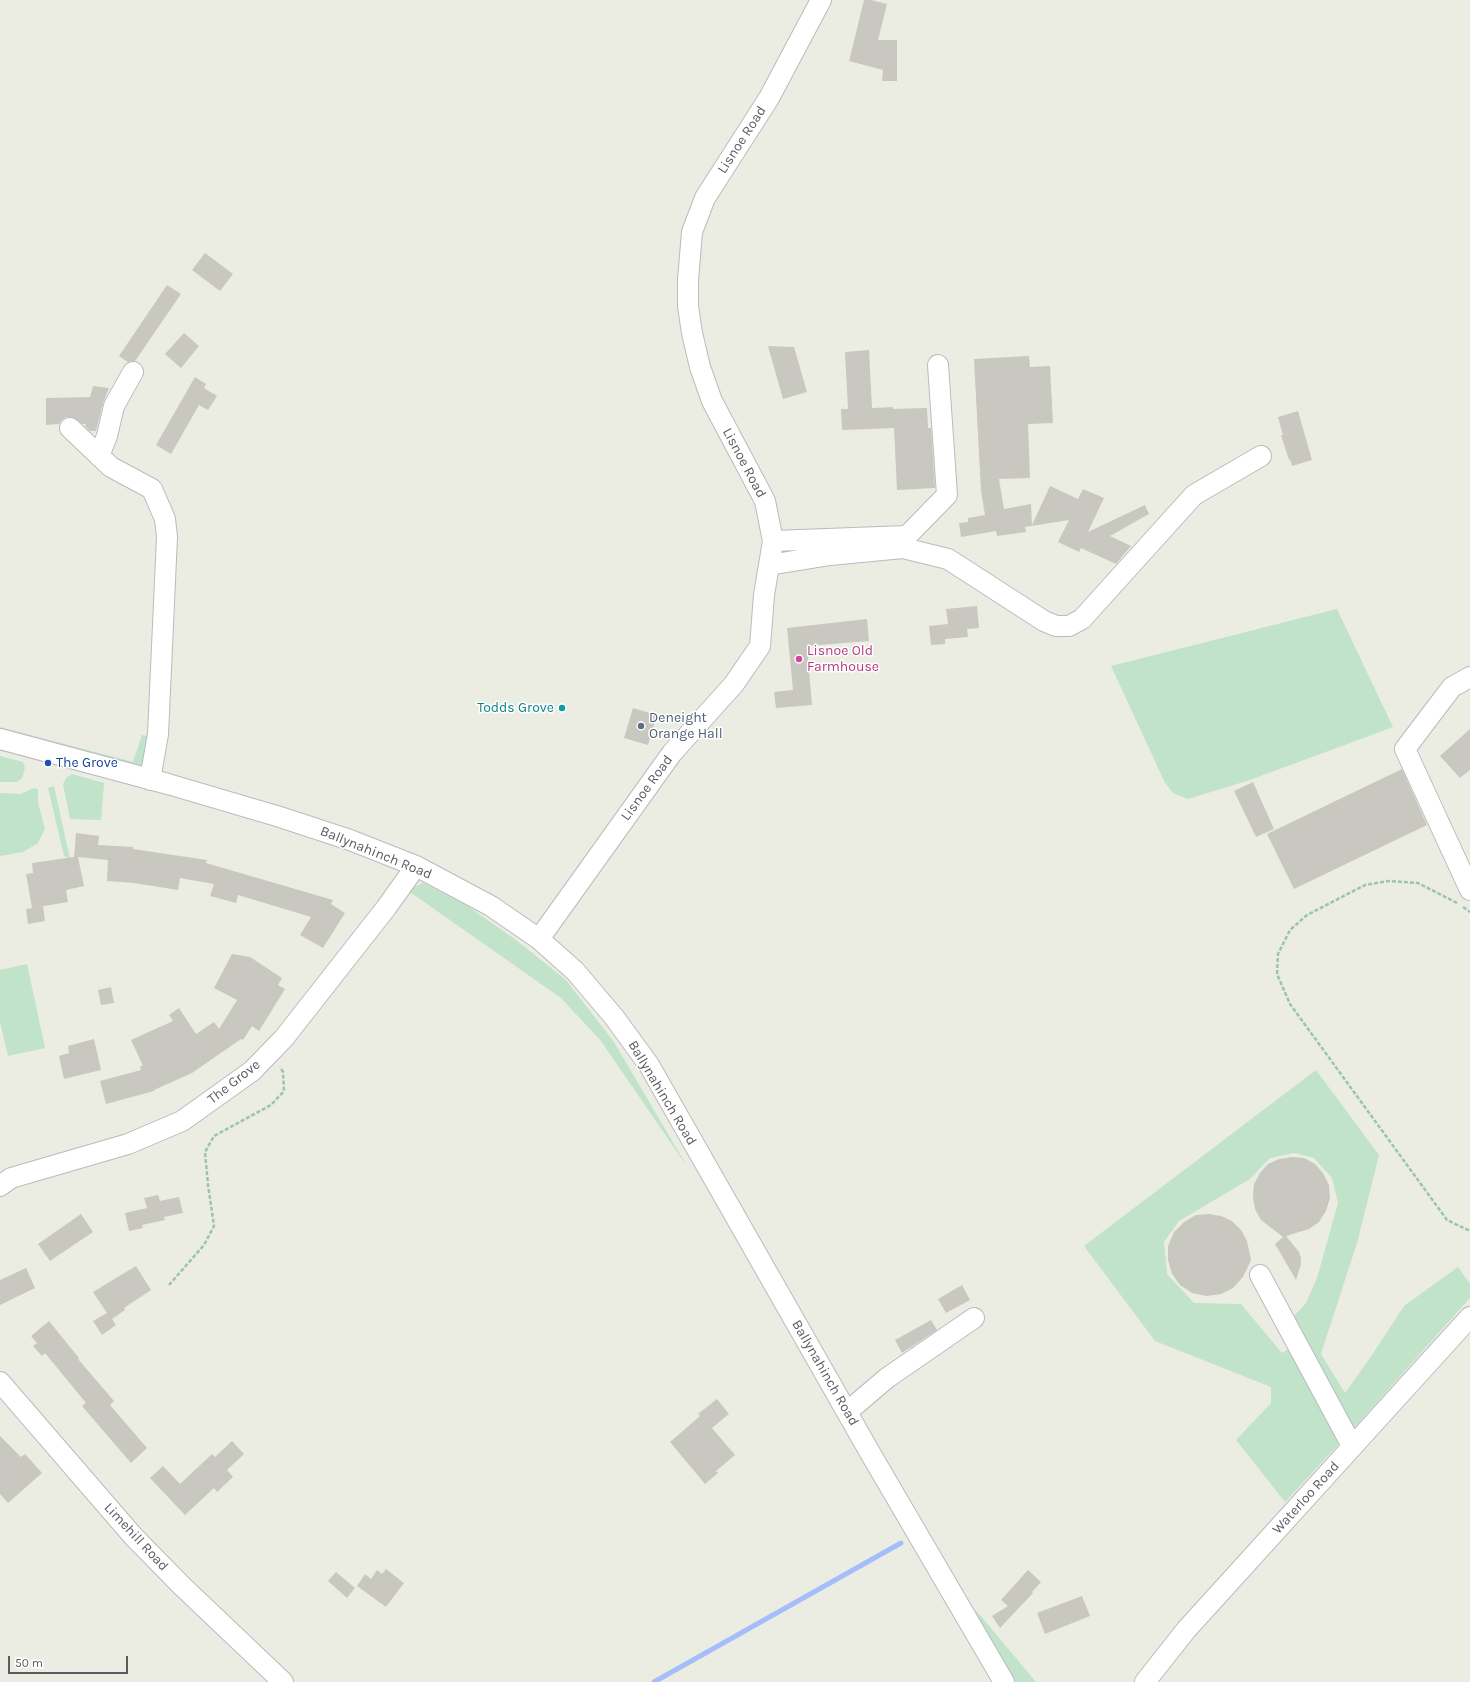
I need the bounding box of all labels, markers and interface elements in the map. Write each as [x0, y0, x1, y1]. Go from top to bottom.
street label: Lisnoe Road [714, 103, 770, 177]
street label: Lisnoe Road [719, 425, 769, 501]
place label: Lisnoe Old Farmhouse [807, 643, 879, 676]
marker: Lisnoe Old Farmhouse [794, 654, 804, 664]
place label: Todds Grove [477, 700, 554, 716]
marker: Todds Grove [557, 703, 567, 713]
place label: Deneight Orange Hall [649, 710, 723, 742]
marker: Deneight Orange Hall [636, 721, 646, 731]
street label: Lisnoe Road [618, 752, 676, 824]
place label: The Grove [56, 755, 118, 771]
marker: The Grove [43, 758, 53, 768]
street label: Ballynahinch Road [318, 823, 434, 883]
street label: Ballynahinch Road [624, 1038, 700, 1148]
street label: The Grove [204, 1056, 264, 1108]
street label: Ballynahinch Road [788, 1317, 862, 1429]
street label: Waterloo Road [1269, 1458, 1343, 1538]
street label: Limehill Road [100, 1499, 172, 1575]
scale bar [10, 1648, 130, 1674]
text: 50 m [15, 1656, 43, 1670]

